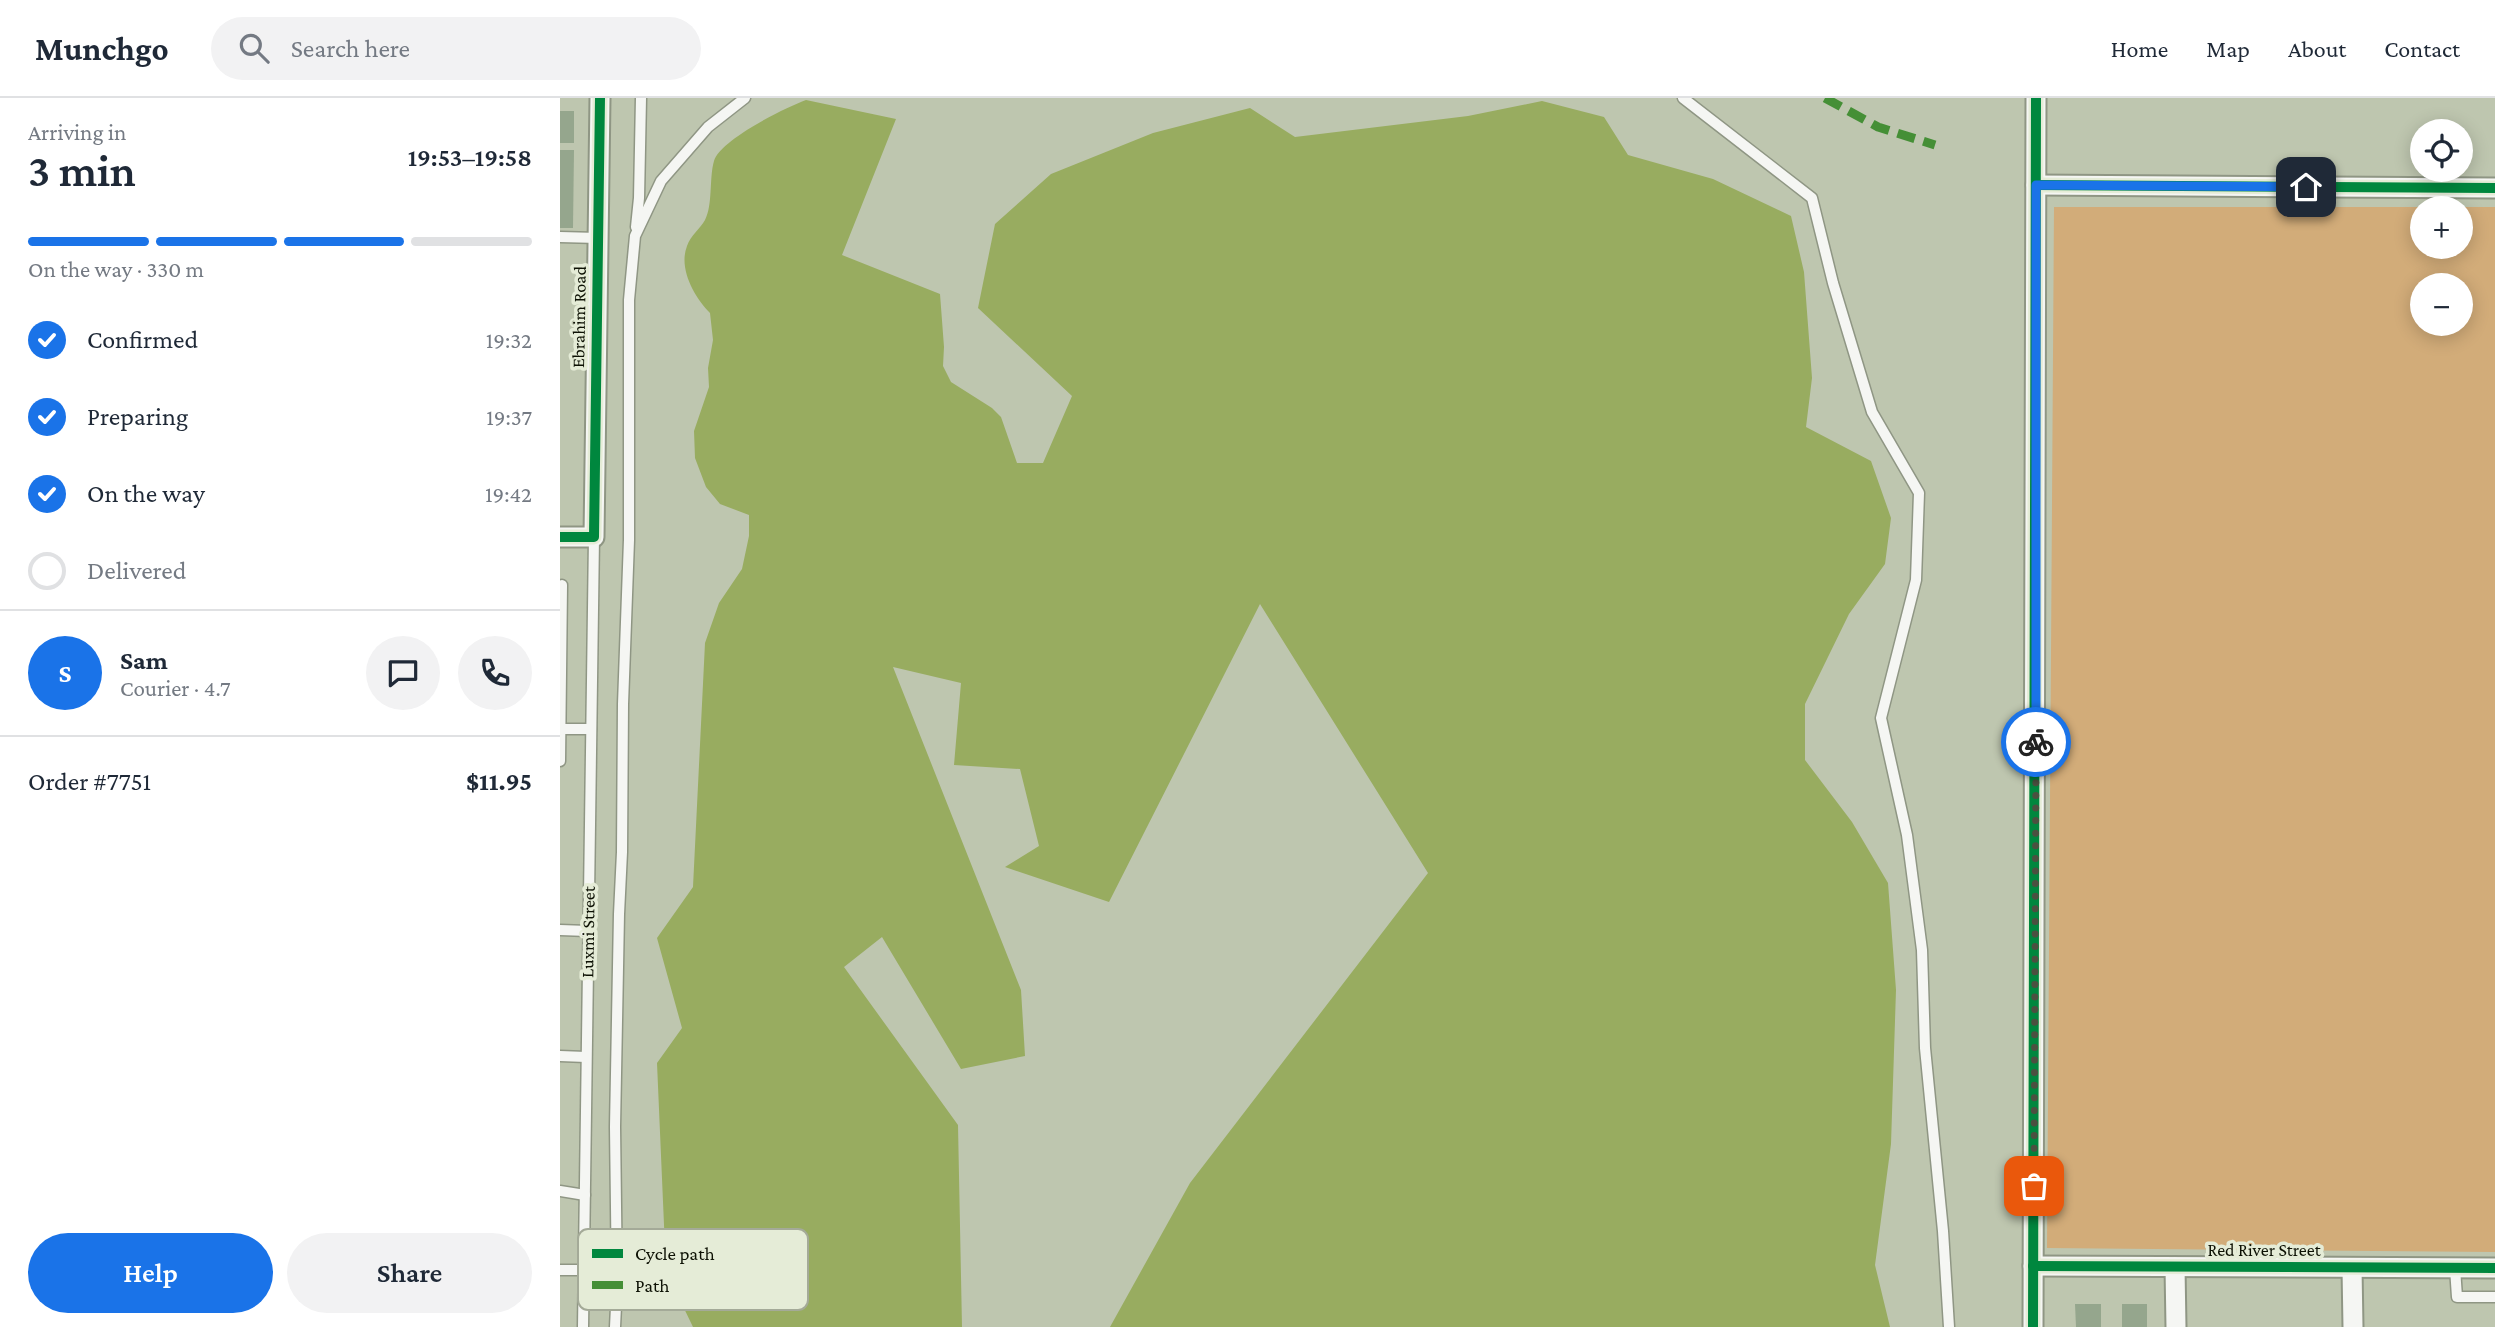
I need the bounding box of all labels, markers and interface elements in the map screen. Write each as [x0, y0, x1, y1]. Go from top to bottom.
search box [211, 17, 701, 80]
icon: search [235, 29, 273, 67]
text: Munchgo [35, 30, 169, 67]
text: Search here [291, 34, 410, 63]
text: Home [2111, 35, 2168, 62]
text: Map [2206, 35, 2250, 62]
text: About [2288, 35, 2346, 62]
text: Contact [2384, 35, 2460, 62]
text: Arriving in [28, 119, 126, 145]
map controls [2410, 119, 2473, 336]
button: locate [2410, 119, 2473, 182]
text: 19:53–19:58 [408, 143, 532, 172]
text: 3 min [28, 145, 136, 196]
pin [2276, 157, 2336, 217]
icon: home [2287, 168, 2325, 206]
button: + [2410, 196, 2473, 259]
text: On the way · 330 m [28, 256, 204, 282]
street label: Ebrahim Road [568, 265, 590, 368]
button: − [2410, 273, 2473, 336]
icon: check [28, 321, 66, 359]
text: Confirmed [87, 325, 198, 354]
text: 19:32 [486, 327, 532, 353]
icon: check [28, 398, 66, 436]
text: Preparing [87, 402, 188, 431]
text: 19:37 [486, 404, 532, 430]
icon: check [28, 475, 66, 513]
text: On the way [87, 479, 205, 508]
text: 19:42 [485, 481, 532, 507]
text: Delivered [87, 556, 186, 585]
button: chat [366, 636, 440, 710]
button: phone [458, 636, 532, 710]
text: Sam [120, 646, 168, 675]
text: S [59, 659, 72, 688]
text: Courier · 4.7 [120, 675, 231, 701]
courier [2001, 707, 2071, 777]
icon: bike [2017, 723, 2055, 761]
text: Order #7751 [28, 767, 151, 796]
text: $11.95 [466, 767, 532, 796]
street label: Luxmi Street [577, 885, 599, 978]
pin [2004, 1156, 2064, 1216]
icon: bag [2015, 1167, 2053, 1205]
legend [578, 1229, 808, 1310]
button: Help [28, 1233, 273, 1313]
button: Share [287, 1233, 532, 1313]
street label: Red River Street [2207, 1240, 2322, 1260]
text: Cycle path [635, 1243, 715, 1264]
text: Path [635, 1275, 670, 1296]

